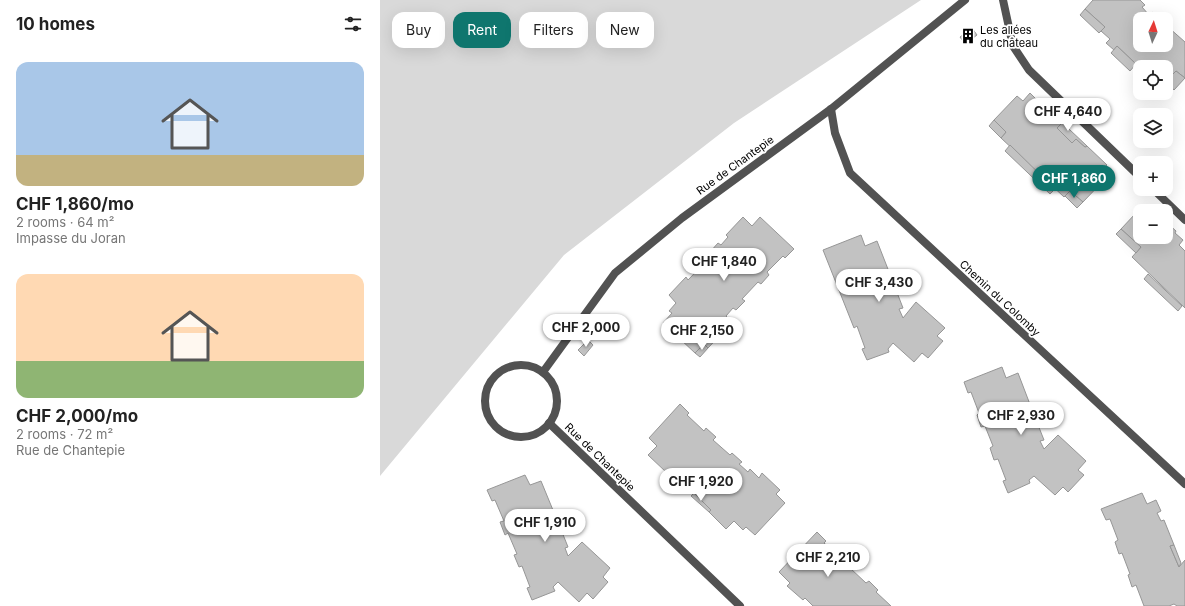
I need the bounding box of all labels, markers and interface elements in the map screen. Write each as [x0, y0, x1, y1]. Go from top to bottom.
chip: Buy [392, 12, 445, 48]
chip: Rent [453, 12, 511, 48]
chip: Filters [519, 12, 588, 48]
chip: New [596, 12, 654, 48]
north arrow [1133, 12, 1173, 52]
map controls [1133, 12, 1173, 244]
icon: filters [342, 13, 364, 35]
text: 10 homes [16, 14, 95, 34]
place label: Les allées du château [980, 23, 1038, 50]
building icon: Les allées du château [959, 27, 977, 45]
button: locate [1133, 60, 1173, 100]
icon: home [154, 88, 226, 160]
pin: CHF 4,640 [1022, 98, 1114, 132]
text: CHF 4,640 [1034, 103, 1102, 119]
button: layers [1133, 108, 1173, 148]
street label: Rue de Chantepie [694, 132, 776, 198]
button: + [1133, 156, 1173, 196]
pin: CHF 1,860 [1028, 165, 1120, 199]
text: CHF 1,860 [1041, 170, 1107, 186]
text: CHF 1,860/mo [16, 194, 134, 214]
button: − [1133, 204, 1173, 244]
text: 2 rooms · 64 m² [16, 214, 114, 230]
text: Impasse du Joran [16, 230, 126, 246]
pin: CHF 1,840 [678, 248, 770, 282]
text: CHF 1,840 [691, 253, 757, 269]
street label: Chemin du Colomby [957, 257, 1043, 339]
pin: CHF 3,430 [833, 269, 925, 303]
text: CHF 3,430 [845, 274, 913, 290]
icon: home [154, 300, 226, 372]
pin: CHF 2,000 [540, 314, 632, 348]
pin: CHF 2,150 [656, 317, 748, 351]
text: CHF 2,000 [552, 319, 620, 335]
text: CHF 2,150 [670, 322, 734, 338]
pin: CHF 2,930 [975, 402, 1067, 436]
text: CHF 2,000/mo [16, 406, 138, 426]
text: CHF 2,930 [987, 407, 1055, 423]
street label: Rue de Chantepie [562, 420, 638, 494]
text: 2 rooms · 72 m² [16, 426, 113, 442]
text: Rue de Chantepie [16, 442, 125, 458]
pin: CHF 1,920 [655, 468, 747, 502]
text: CHF 1,920 [668, 473, 734, 489]
pin: CHF 1,910 [499, 509, 591, 543]
text: CHF 1,910 [514, 514, 576, 530]
pin: CHF 2,210 [782, 544, 874, 578]
text: CHF 2,210 [795, 549, 861, 565]

